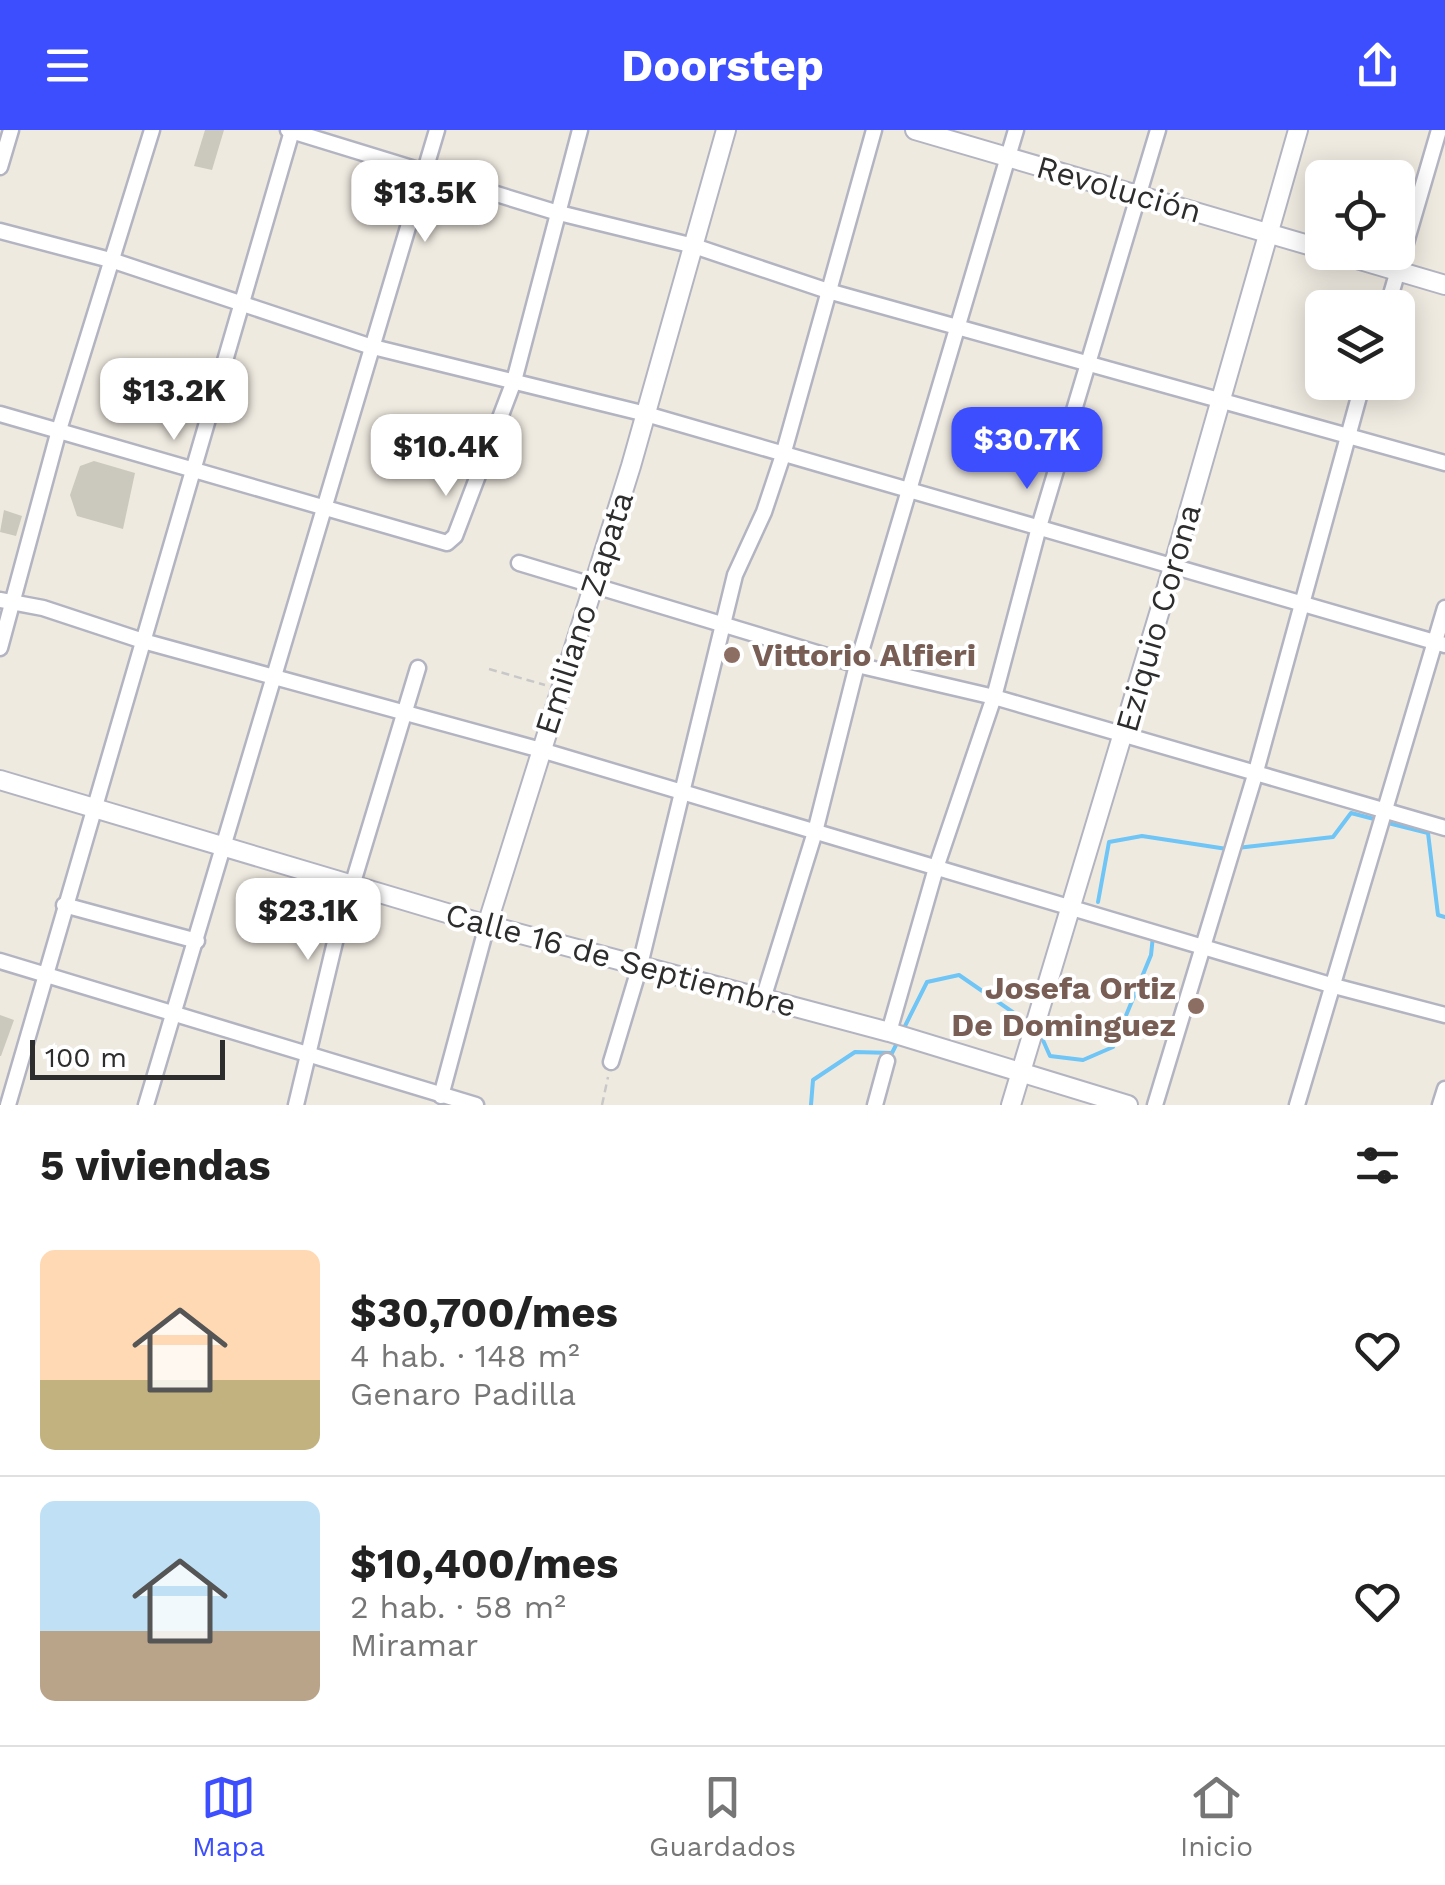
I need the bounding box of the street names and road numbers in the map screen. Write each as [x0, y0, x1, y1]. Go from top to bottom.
street label: Revolución [1032, 147, 1206, 231]
street label: Emiliano Zapata [527, 487, 641, 739]
street label: Eziquio Corona [1107, 500, 1209, 736]
street label: Calle 16 de Septiembre [442, 895, 800, 1025]

